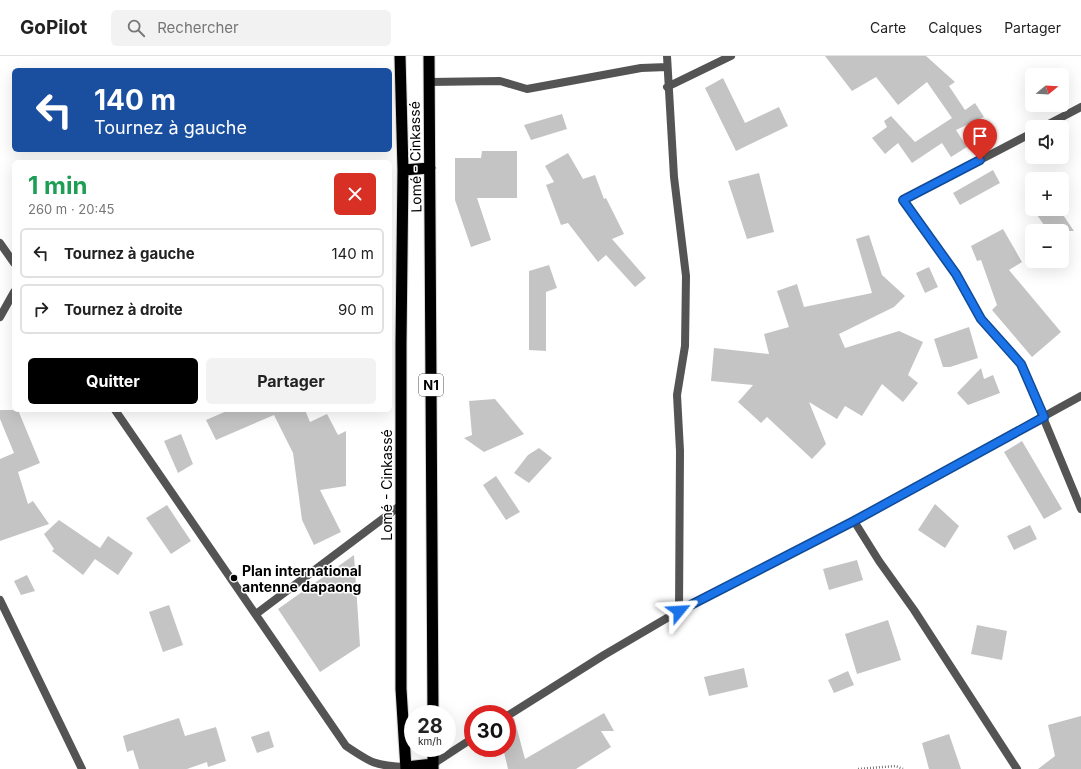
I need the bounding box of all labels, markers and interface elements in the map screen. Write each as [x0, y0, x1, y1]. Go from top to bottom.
search box [111, 10, 391, 46]
text: GoPilot [20, 16, 87, 39]
icon: search [125, 17, 147, 39]
text: Rechercher [157, 18, 239, 37]
text: Carte [870, 19, 906, 36]
text: Calques [928, 19, 982, 36]
text: Partager [1004, 19, 1061, 36]
north arrow [1025, 68, 1069, 112]
map controls [1025, 68, 1069, 268]
text: 140 m [94, 83, 176, 117]
icon: left [28, 84, 80, 136]
street label: Lomé - Cinkassé [406, 101, 424, 213]
text: Tournez à gauche [94, 117, 247, 138]
pin [963, 119, 997, 160]
button: sound [1025, 120, 1069, 164]
icon: arrive [969, 125, 991, 147]
text: 1 min [28, 171, 87, 200]
button: + [1025, 172, 1069, 216]
button: close [334, 173, 376, 215]
text: 260 m · 20:45 [28, 201, 114, 217]
button: − [1025, 224, 1069, 268]
icon: left [30, 242, 52, 264]
text: Tournez à gauche [64, 244, 195, 263]
text: 140 m [331, 244, 374, 263]
icon: right [30, 298, 52, 320]
text: Tournez à droite [64, 300, 183, 319]
text: 90 m [338, 300, 374, 319]
button: Quitter [28, 358, 198, 404]
button: Partager [206, 358, 376, 404]
road number: N1 [419, 374, 443, 396]
street label: Lomé - Cinkassé [378, 429, 395, 541]
place label: Plan international antenne dapaong [242, 562, 362, 595]
marker: Plan international antenne dapaong [229, 573, 239, 583]
position arrow [658, 590, 700, 632]
speed limit sign: 30 [464, 705, 516, 757]
text: 28 [417, 714, 443, 738]
text: km/h [418, 735, 442, 747]

